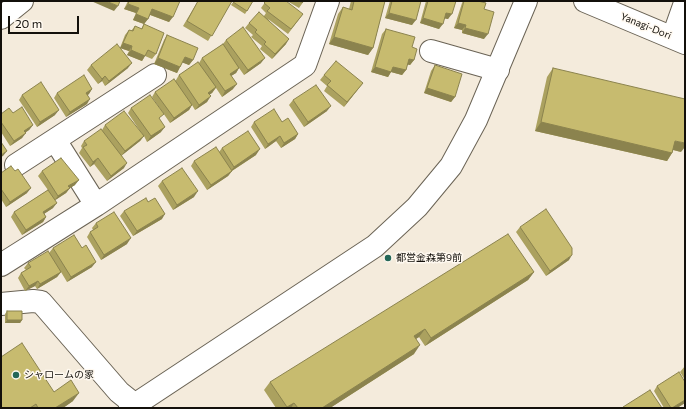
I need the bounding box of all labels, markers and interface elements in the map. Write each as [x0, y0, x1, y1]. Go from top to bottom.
scale bar [10, 8, 81, 34]
street label: Yanagi-Dori [619, 10, 673, 42]
text: 20 m [15, 16, 42, 30]
place label: 都営金森第9前 [396, 252, 462, 264]
marker: 都営金森第9前 [383, 253, 393, 263]
place label: シャロームの家 [24, 369, 94, 381]
marker: シャロームの家 [11, 370, 21, 380]

